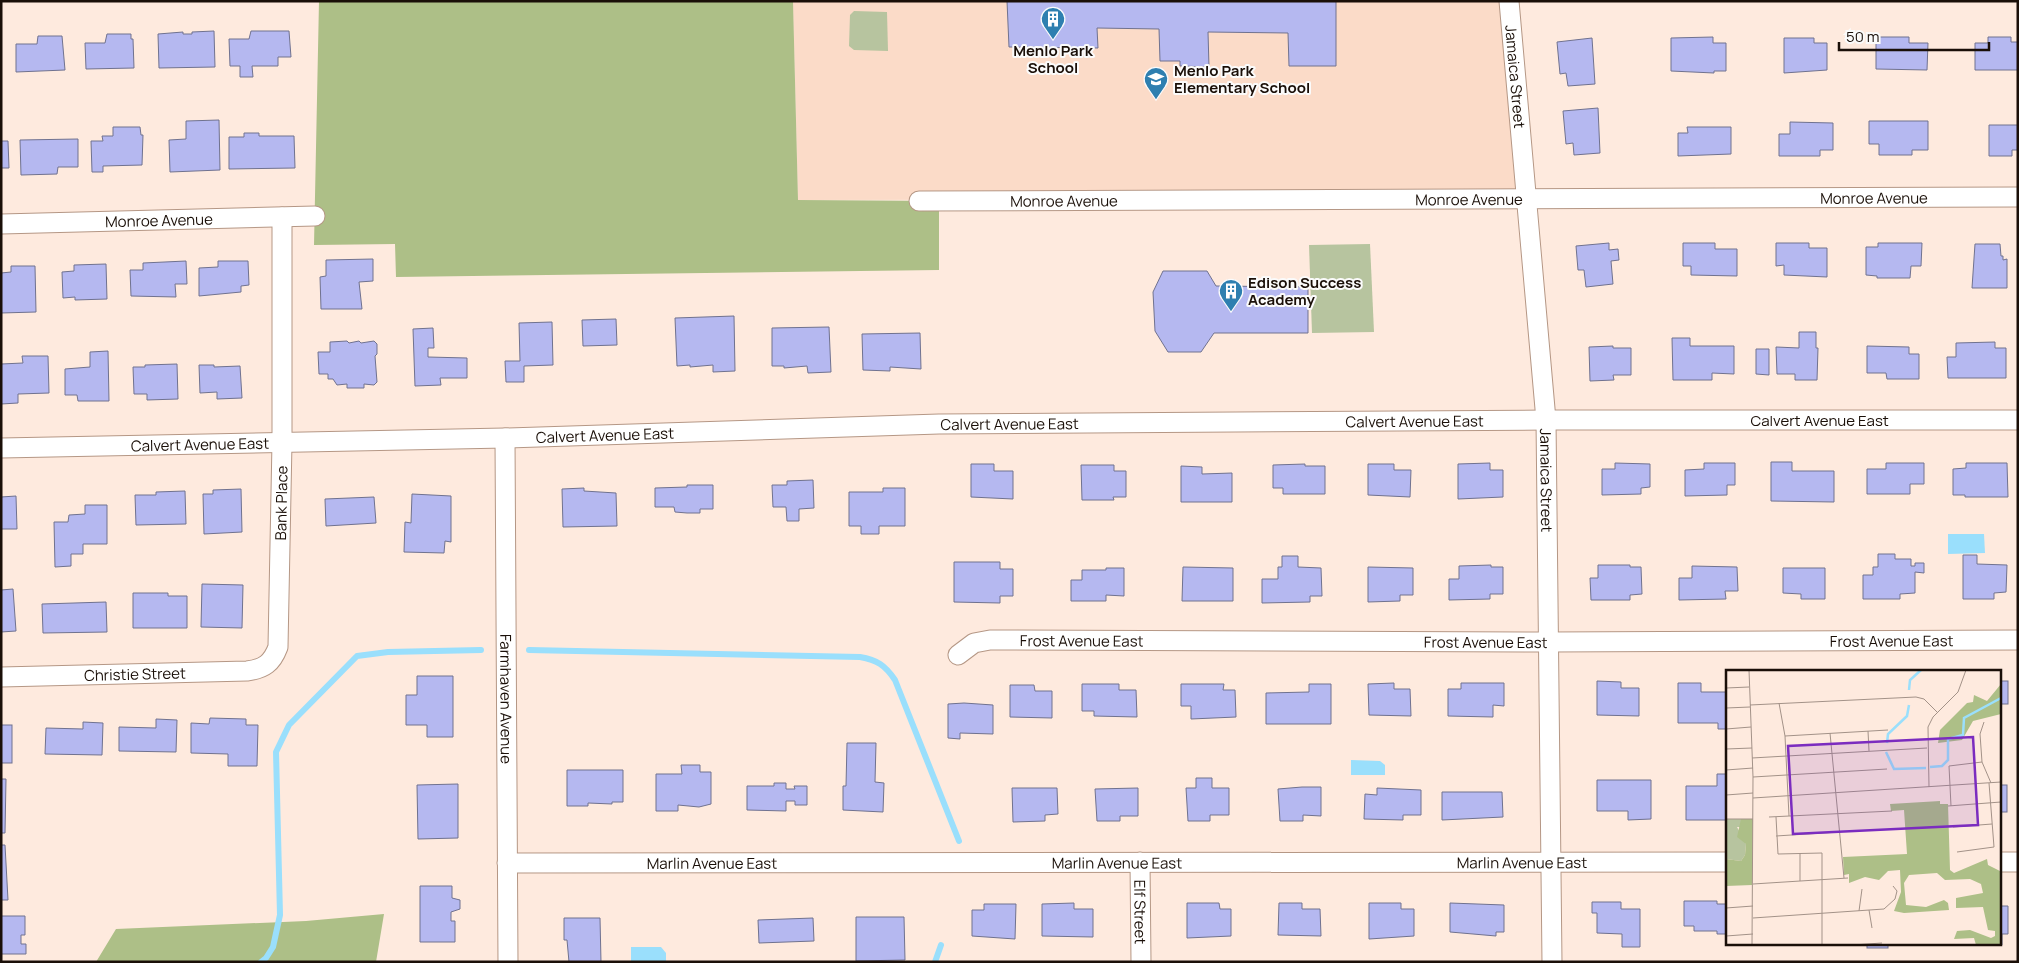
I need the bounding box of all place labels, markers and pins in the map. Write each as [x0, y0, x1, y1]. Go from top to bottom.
building icon: Menlo Park School [1040, 6, 1066, 40]
place label: Menlo Park School [1013, 40, 1094, 78]
place label: Menlo Park Elementary School [1174, 60, 1310, 98]
school or university icon: Menlo Park Elementary School [1143, 66, 1169, 100]
place label: Edison Success Academy [1248, 272, 1361, 310]
building icon: Edison Success Academy [1218, 278, 1244, 312]

